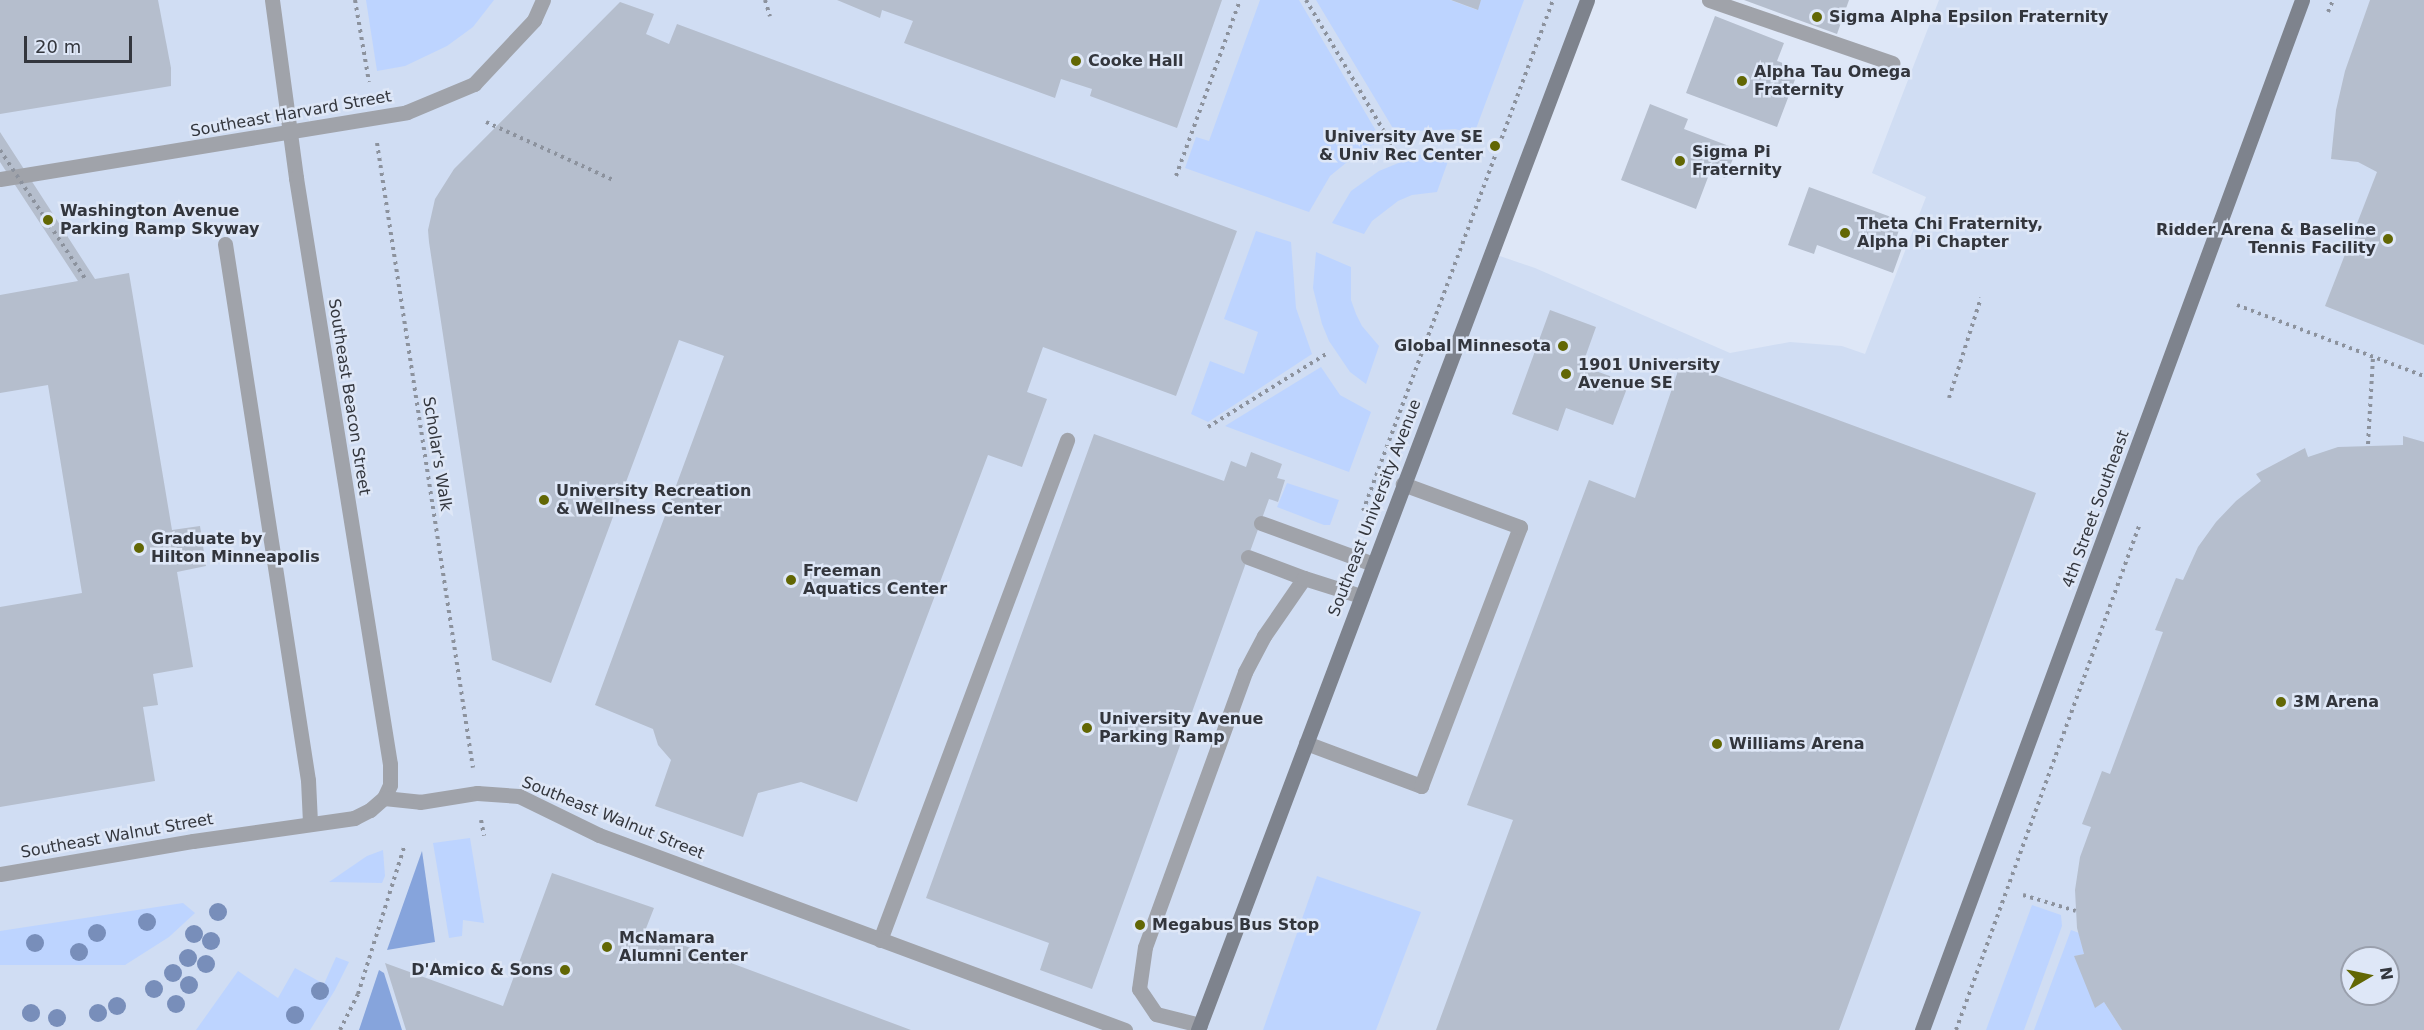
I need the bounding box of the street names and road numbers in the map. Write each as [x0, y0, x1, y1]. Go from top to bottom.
street label: Southeast Harvard Street [189, 87, 393, 141]
street label: Southeast Beacon Street [324, 297, 374, 497]
street label: Scholar's Walk [418, 395, 456, 513]
street label: Southeast University Avenue [1325, 397, 1425, 619]
street label: 4th Street Southeast [2059, 428, 2133, 590]
street label: Southeast Walnut Street [519, 773, 707, 863]
street label: Southeast Walnut Street [19, 810, 215, 862]

